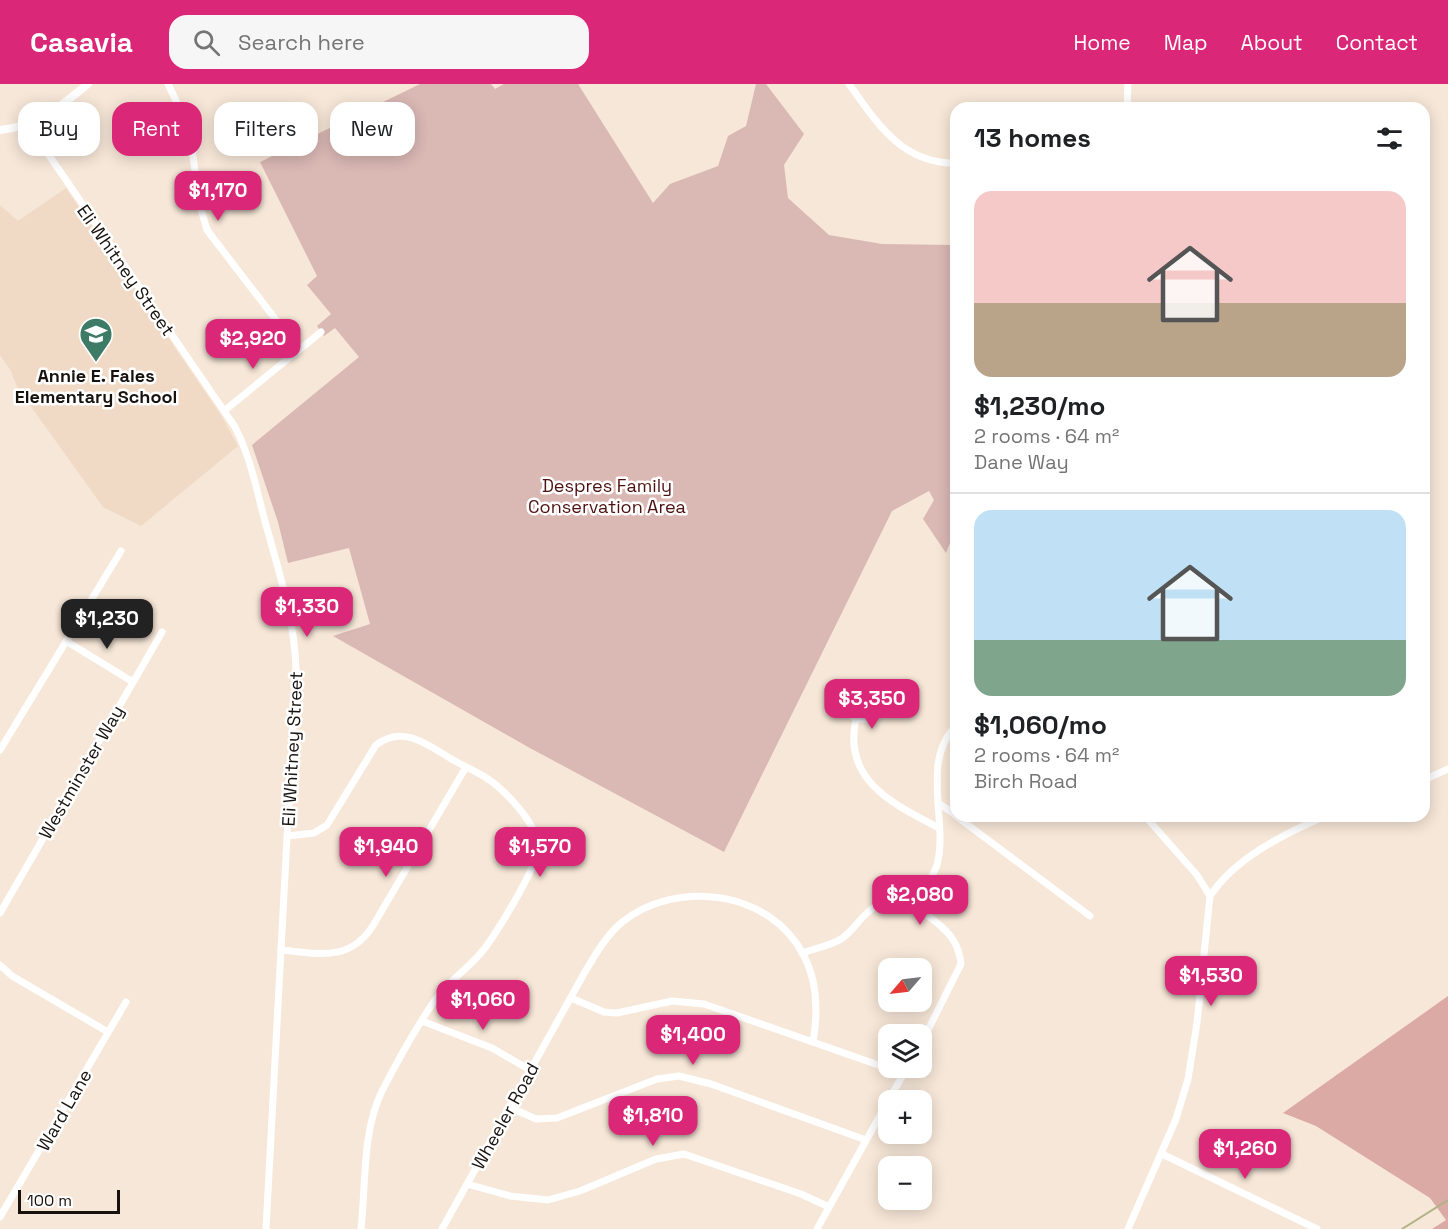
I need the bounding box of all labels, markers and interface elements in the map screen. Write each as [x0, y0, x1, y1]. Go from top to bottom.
search box [169, 15, 589, 69]
text: Casavia [30, 24, 133, 60]
icon: search [190, 26, 223, 59]
text: Search here [238, 28, 365, 56]
text: Home [1073, 29, 1131, 56]
text: Map [1164, 29, 1208, 56]
text: About [1241, 29, 1303, 56]
text: Contact [1336, 29, 1418, 56]
chip: Buy [18, 102, 100, 156]
chip: Rent [112, 102, 202, 156]
chip: Filters [214, 102, 318, 156]
chip: New [330, 102, 415, 156]
text: 13 homes [974, 121, 1091, 155]
icon: filters [1373, 122, 1406, 155]
pin: $1,170 [169, 171, 267, 222]
text: $1,170 [189, 177, 248, 203]
street label: Eli Whitney Street [72, 200, 180, 340]
icon: home [1136, 230, 1244, 338]
school or university icon: Annie E. Fales Elementary School [78, 316, 114, 363]
pin: $2,920 [204, 319, 302, 370]
text: $2,920 [219, 325, 287, 351]
place label: Annie E. Fales Elementary School [15, 364, 177, 408]
text: $1,230/mo [974, 389, 1105, 423]
text: 2 rooms · 64 m² [974, 423, 1119, 449]
text: Dane Way [974, 449, 1069, 475]
park label: Despres Family Conservation Area [528, 474, 686, 518]
icon: home [1136, 549, 1244, 657]
pin: $1,330 [258, 587, 356, 638]
text: $1,330 [275, 593, 339, 619]
pin: $1,230 [58, 599, 156, 650]
text: $1,230 [75, 605, 139, 631]
street label: Eli Whitney Street [276, 671, 308, 827]
pin: $3,350 [823, 679, 921, 730]
text: $3,350 [838, 685, 906, 711]
street label: Westminster Way [33, 701, 129, 843]
text: $1,060/mo [974, 708, 1107, 742]
text: 2 rooms · 64 m² [974, 742, 1119, 768]
text: Birch Road [974, 768, 1078, 794]
pin: $1,940 [337, 827, 435, 878]
pin: $1,570 [491, 827, 589, 878]
text: $1,940 [353, 833, 419, 859]
text: $1,570 [509, 833, 571, 859]
pin: $2,080 [871, 875, 969, 926]
text: $2,080 [886, 881, 954, 907]
pin: $1,530 [1162, 956, 1260, 1007]
north arrow [878, 958, 932, 1012]
map controls [878, 958, 932, 1210]
text: $1,530 [1179, 962, 1243, 988]
pin: $1,060 [434, 980, 532, 1031]
text: $1,060 [450, 986, 516, 1012]
pin: $1,400 [644, 1015, 742, 1066]
text: $1,400 [660, 1021, 726, 1047]
button: layers [878, 1024, 932, 1078]
street label: Wheeler Road [466, 1058, 544, 1174]
street label: Ward Lane [31, 1065, 97, 1155]
button: + [878, 1090, 932, 1144]
pin: $1,810 [604, 1096, 702, 1147]
text: $1,810 [622, 1102, 684, 1128]
pin: $1,260 [1196, 1129, 1294, 1180]
text: $1,260 [1213, 1135, 1277, 1161]
button: − [878, 1156, 932, 1210]
scale bar [18, 1187, 120, 1214]
text: 100 m [27, 1190, 72, 1211]

